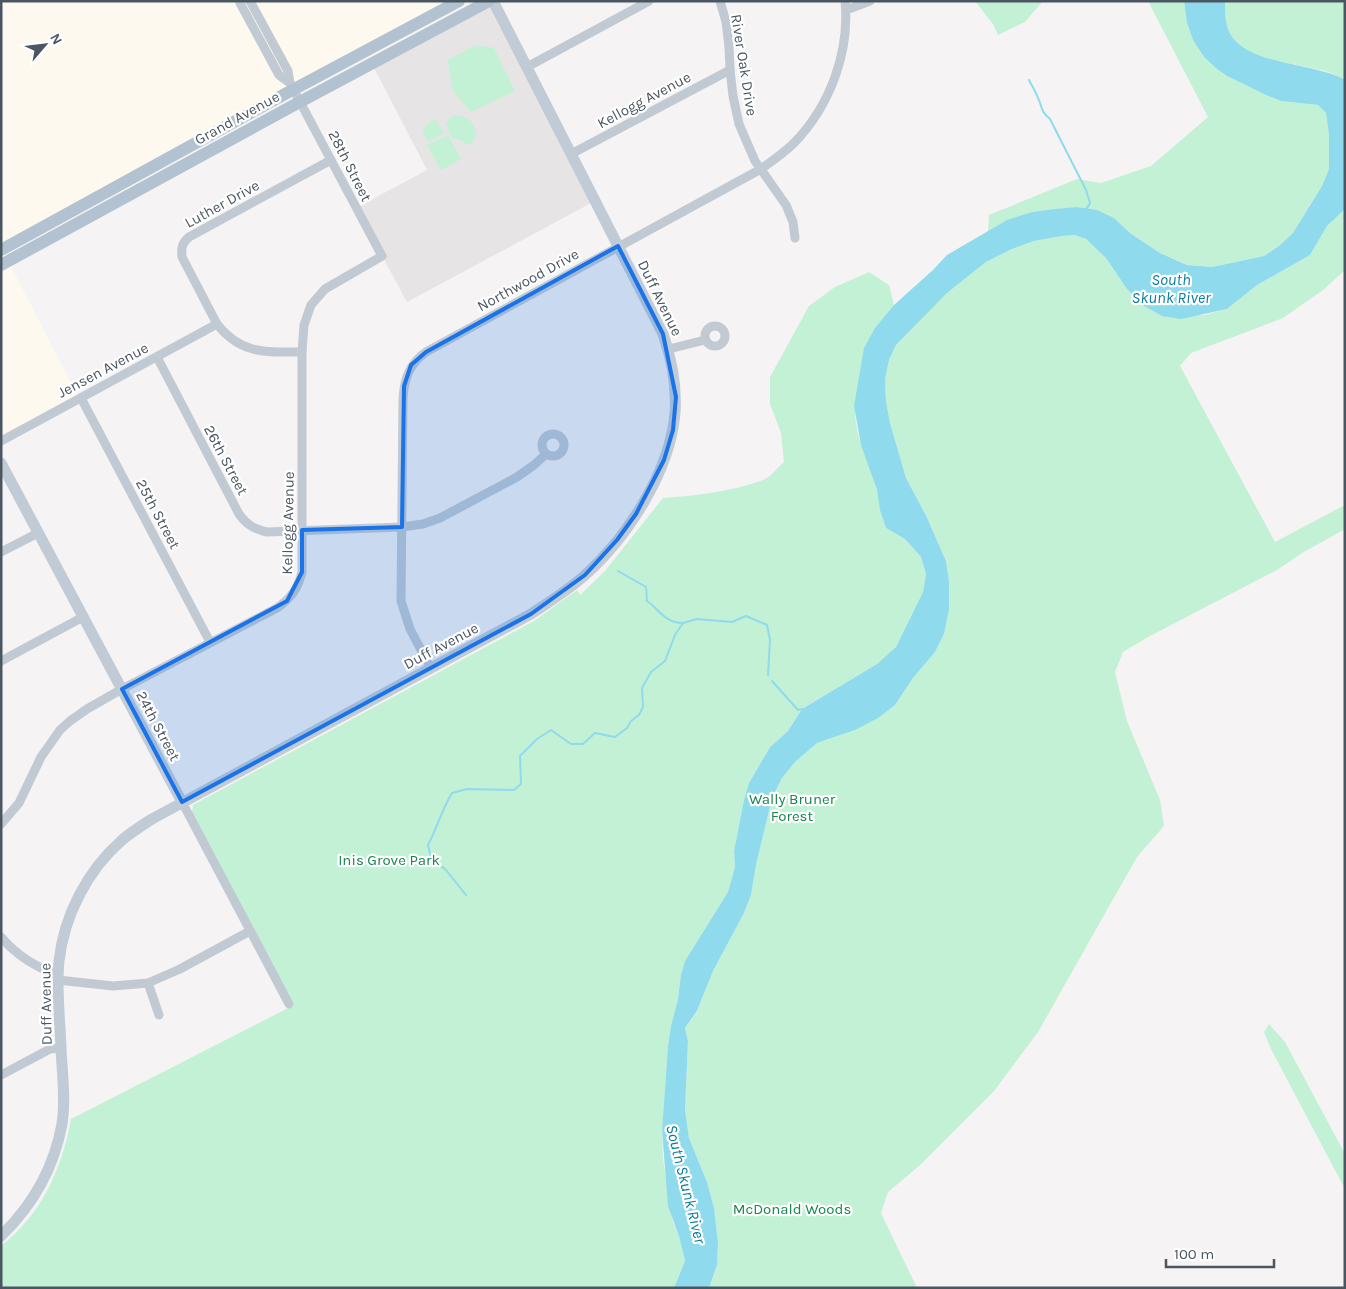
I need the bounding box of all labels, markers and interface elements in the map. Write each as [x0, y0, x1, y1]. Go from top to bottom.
street label: River Oak Drive [727, 13, 761, 117]
north arrow [20, 20, 70, 70]
text: N [46, 31, 66, 48]
street label: Kellogg Avenue [594, 68, 694, 132]
street label: Grand Avenue [191, 87, 283, 149]
street label: 28th Street [324, 127, 376, 205]
street label: Luther Drive [182, 176, 262, 232]
street label: Northwood Drive [474, 245, 582, 315]
street label: Duff Avenue [634, 257, 686, 339]
water label: South Skunk River [1131, 270, 1211, 307]
street label: Jensen Avenue [54, 338, 152, 402]
street label: 26th Street [200, 422, 252, 498]
street label: Kellogg Avenue [278, 471, 298, 575]
street label: 25th Street [132, 476, 184, 552]
street label: Duff Avenue [400, 619, 482, 673]
street label: 24th Street [132, 688, 184, 764]
park label: Wally Bruner Forest [749, 790, 836, 825]
park label: Inis Grove Park [338, 851, 440, 869]
street label: Duff Avenue [36, 963, 56, 1045]
water label: South Skunk River [662, 1123, 710, 1246]
park label: McDonald Woods [733, 1200, 851, 1218]
scale bar [1166, 1236, 1274, 1268]
text: 100 m [1174, 1245, 1214, 1263]

